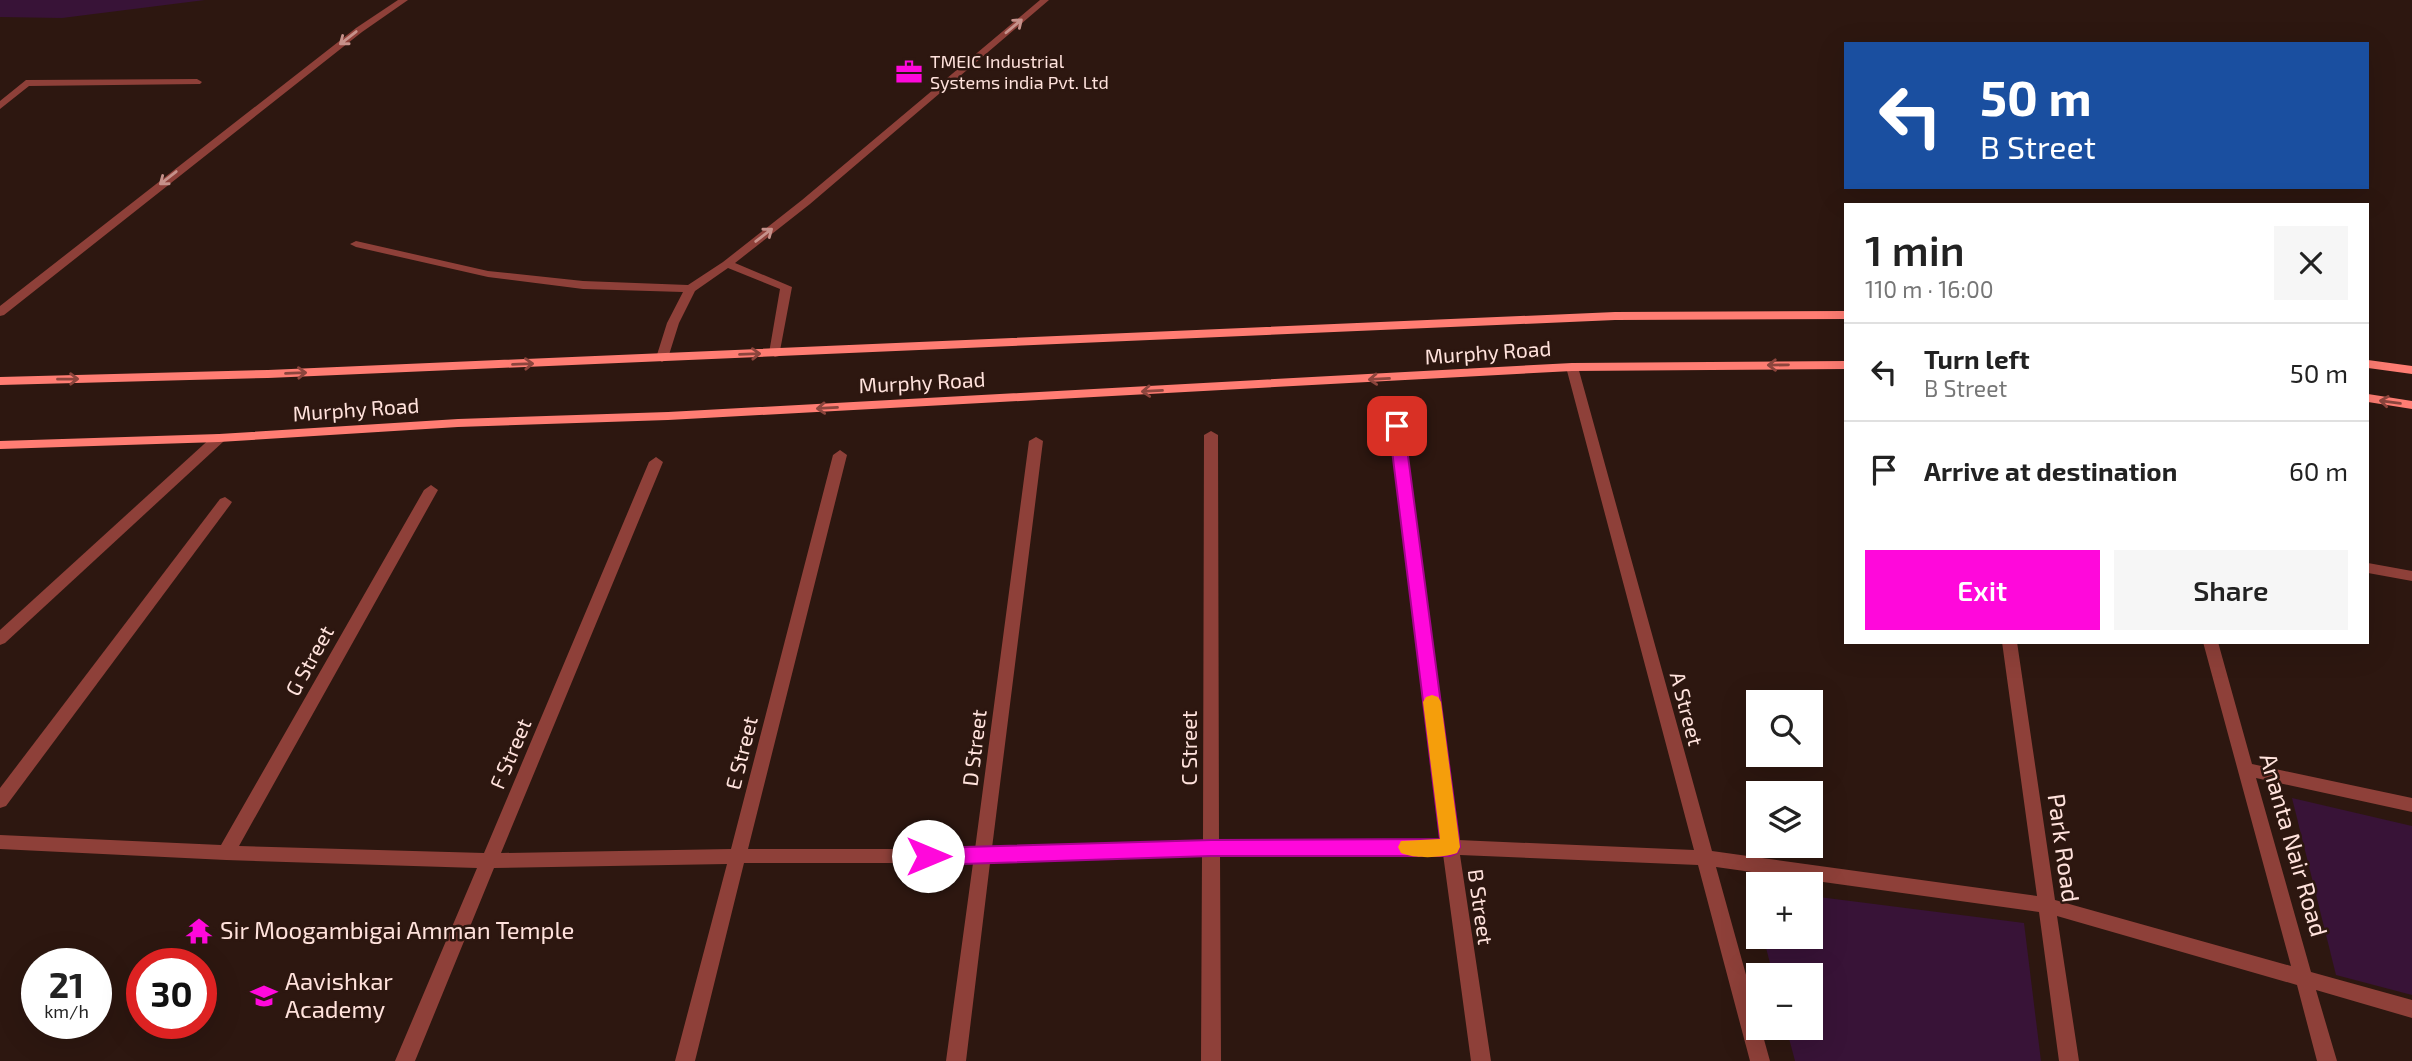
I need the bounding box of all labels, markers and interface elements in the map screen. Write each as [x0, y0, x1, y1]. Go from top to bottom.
one-way arrow [1005, 18, 1023, 34]
one-way arrow [339, 31, 357, 46]
place label: TMEIC Industrial Systems india Pvt. Ltd [930, 50, 1109, 93]
office icon: TMEIC Industrial Systems india Pvt. Ltd [894, 57, 924, 87]
text: 50 m [1980, 67, 2092, 126]
icon: left [1865, 70, 1956, 161]
text: B Street [1980, 127, 2096, 165]
one-way arrow [159, 170, 177, 185]
text: 1 min [1865, 224, 1965, 274]
button: close [2274, 226, 2348, 300]
one-way arrow [755, 227, 773, 242]
text: 110 m · 16:00 [1865, 275, 1994, 303]
street label: Murphy Road [1424, 335, 1552, 368]
text: Turn left [1924, 343, 2030, 374]
one-way arrow [738, 347, 761, 360]
icon: left [1865, 353, 1903, 391]
one-way arrow [511, 357, 534, 370]
text: 50 m [2290, 357, 2348, 388]
one-way arrow [1767, 358, 1790, 372]
street label: Murphy Road [858, 366, 986, 397]
one-way arrow [284, 367, 307, 380]
one-way arrow [56, 373, 79, 386]
one-way arrow [1369, 373, 1391, 386]
text: B Street [1924, 374, 2007, 402]
one-way arrow [1141, 384, 1164, 397]
street label: Murphy Road [292, 392, 420, 425]
one-way arrow [2379, 395, 2402, 408]
pin [1367, 396, 1427, 456]
one-way arrow [816, 401, 839, 414]
icon: arrive [1378, 407, 1416, 445]
icon: arrive [1865, 451, 1903, 489]
text: Arrive at destination [1924, 455, 2177, 486]
text: 60 m [2289, 455, 2348, 486]
button: Exit [1865, 550, 2100, 630]
button: Share [2114, 550, 2348, 630]
street label: G Street [279, 621, 338, 700]
street label: A Street [1666, 669, 1709, 748]
map controls [1746, 690, 1823, 1040]
button: search [1746, 690, 1823, 767]
street label: D Street [956, 708, 991, 788]
street label: C Street [1176, 710, 1201, 786]
street label: E Street [719, 713, 762, 792]
street label: F Street [484, 714, 536, 792]
street label: Ananta Nair Road [2254, 750, 2334, 940]
button: layers [1746, 781, 1823, 858]
street label: Park Road [2043, 792, 2086, 904]
position arrow [891, 819, 965, 893]
street label: B Street [1464, 867, 1499, 946]
button: + [1746, 872, 1823, 949]
place label: Sir Moogambigai Amman Temple [220, 915, 574, 944]
temple icon: Sir Moogambigai Amman Temple [184, 916, 214, 946]
speed limit sign: 30 [126, 948, 217, 1039]
text: 21 [49, 963, 84, 1005]
button: − [1746, 963, 1823, 1040]
place label: Aavishkar Academy [285, 966, 393, 1023]
school or university icon: Aavishkar Academy [249, 981, 279, 1011]
text: km/h [44, 1000, 89, 1022]

